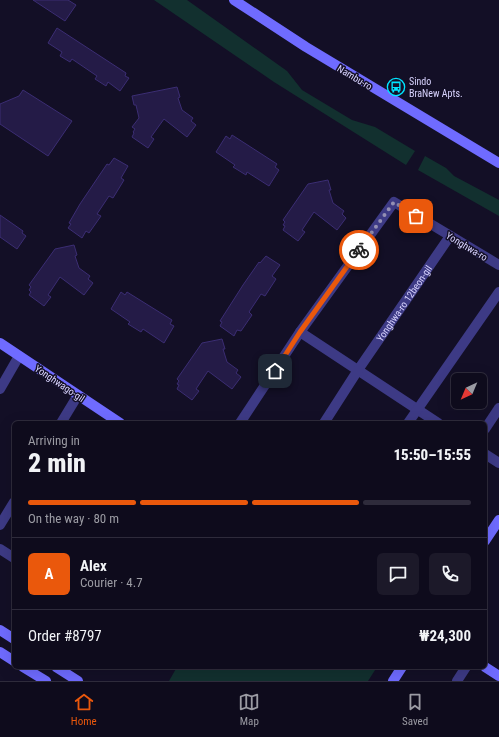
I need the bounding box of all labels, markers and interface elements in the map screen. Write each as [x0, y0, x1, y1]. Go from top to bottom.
street label: Nambu-ro [335, 63, 374, 92]
place label: Sindo BraNew Apts. [409, 76, 463, 99]
bus stop icon: Sindo BraNew Apts. [386, 77, 406, 97]
pin [399, 199, 433, 233]
icon: bag [405, 205, 427, 227]
courier [339, 230, 379, 270]
street label: Yonghwa-ro [444, 230, 489, 263]
icon: bike [348, 239, 370, 261]
street label: Yonghwa-ro 12beon-gil [374, 263, 434, 344]
pin [258, 354, 292, 388]
icon: home [264, 360, 286, 382]
street label: Yonghwago-gil [33, 363, 87, 404]
north arrow [451, 373, 487, 409]
map controls [451, 373, 487, 409]
text: Arriving in [28, 433, 80, 448]
text: 15:50–15:55 [393, 446, 471, 464]
text: 2 min [28, 448, 86, 478]
text: On the way · 80 m [28, 511, 119, 526]
button: chat [377, 553, 419, 595]
button: phone [429, 553, 471, 595]
text: Alex [80, 557, 107, 575]
text: A [45, 565, 53, 583]
text: Courier · 4.7 [80, 575, 143, 590]
text: Order #8797 [28, 627, 102, 645]
text: ₩24,300 [419, 627, 471, 645]
tab: Home [71, 691, 97, 728]
tab: Map [238, 691, 260, 728]
tab: Saved [402, 691, 428, 728]

